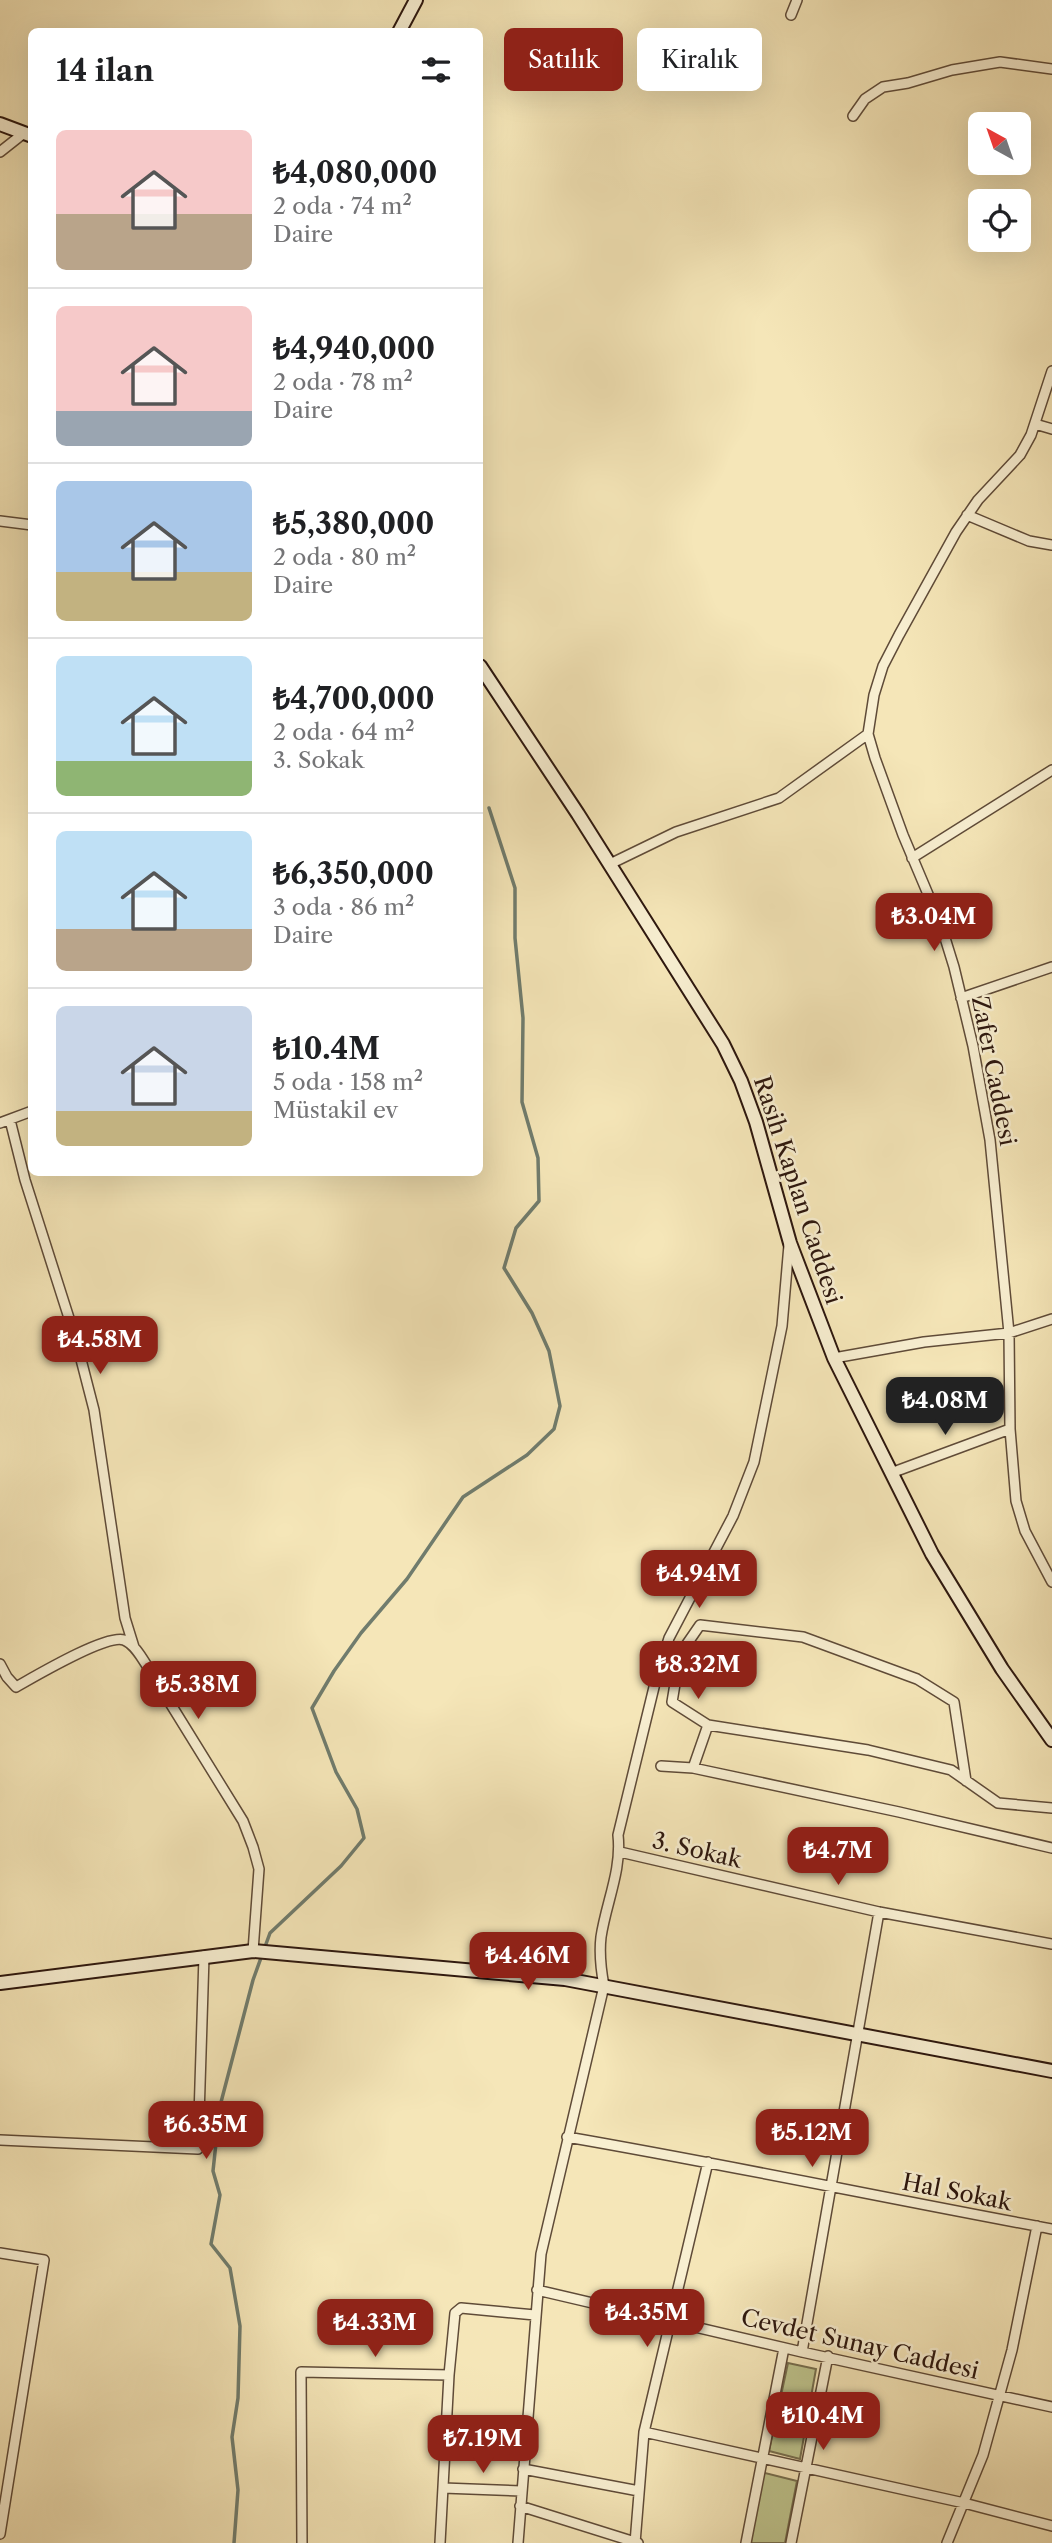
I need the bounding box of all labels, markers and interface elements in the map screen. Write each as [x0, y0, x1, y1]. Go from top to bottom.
chip: Satılık [504, 28, 623, 91]
chip: Kiralık [637, 28, 762, 91]
icon: filters [417, 51, 455, 89]
text: 14 ilan [56, 52, 154, 89]
north arrow [968, 112, 1031, 175]
map controls [968, 112, 1031, 252]
text: ₺4,080,000 [273, 154, 437, 191]
icon: home [112, 158, 196, 242]
button: locate [968, 189, 1031, 252]
text: 2 oda · 74 m² [273, 192, 412, 220]
text: Daire [273, 220, 333, 248]
text: ₺4,940,000 [273, 330, 435, 367]
icon: home [112, 334, 196, 418]
text: 2 oda · 78 m² [273, 368, 413, 396]
text: Daire [273, 396, 333, 424]
text: ₺5,380,000 [273, 505, 434, 542]
icon: home [112, 509, 196, 593]
text: 2 oda · 80 m² [273, 543, 416, 571]
text: Daire [273, 571, 333, 599]
text: ₺4,700,000 [273, 680, 435, 717]
icon: home [112, 684, 196, 768]
text: 2 oda · 64 m² [273, 718, 415, 746]
text: 3. Sokak [273, 746, 364, 774]
text: ₺6,350,000 [273, 855, 434, 892]
icon: home [112, 859, 196, 943]
text: 3 oda · 86 m² [273, 893, 415, 921]
pin: ₺3.04M [877, 894, 991, 953]
text: ₺3.04M [892, 902, 976, 930]
text: Daire [273, 921, 333, 949]
street label: Zafer Caddesi [966, 994, 1022, 1148]
text: ₺10.4M [273, 1030, 380, 1067]
icon: home [112, 1034, 196, 1118]
text: 5 oda · 158 m² [273, 1068, 423, 1096]
street label: Rasih Kaplan Caddesi [748, 1073, 848, 1307]
text: Müstakil ev [273, 1096, 398, 1124]
pin: ₺4.58M [43, 1316, 157, 1376]
text: ₺4.58M [58, 1325, 142, 1353]
pin: ₺4.08M [888, 1378, 1002, 1437]
text: ₺4.08M [902, 1386, 988, 1414]
pin: ₺4.94M [642, 1550, 756, 1610]
text: ₺4.94M [657, 1559, 741, 1587]
pin: ₺8.32M [641, 1642, 755, 1701]
text: ₺8.32M [656, 1650, 740, 1678]
pin: ₺5.38M [141, 1662, 255, 1721]
text: ₺5.38M [156, 1670, 240, 1698]
street label: 3. Sokak [650, 1826, 746, 1874]
pin: ₺4.7M [789, 1828, 887, 1887]
text: ₺4.7M [803, 1836, 873, 1864]
pin: ₺4.46M [471, 1932, 585, 1992]
text: ₺4.46M [486, 1941, 570, 1969]
pin: ₺6.35M [149, 2102, 263, 2161]
text: ₺6.35M [164, 2110, 248, 2138]
pin: ₺5.12M [755, 2110, 869, 2169]
text: ₺5.12M [772, 2118, 852, 2146]
street label: Hal Sokak [900, 2168, 1016, 2217]
pin: ₺4.35M [590, 2290, 704, 2349]
text: ₺4.35M [605, 2298, 689, 2326]
pin: ₺4.33M [318, 2300, 432, 2359]
street label: Cevdet Sunay Caddesi [738, 2303, 982, 2385]
text: ₺4.33M [333, 2308, 417, 2336]
pin: ₺10.4M [766, 2392, 880, 2452]
text: ₺10.4M [782, 2401, 864, 2429]
pin: ₺7.19M [426, 2416, 540, 2475]
text: ₺7.19M [444, 2424, 522, 2452]

